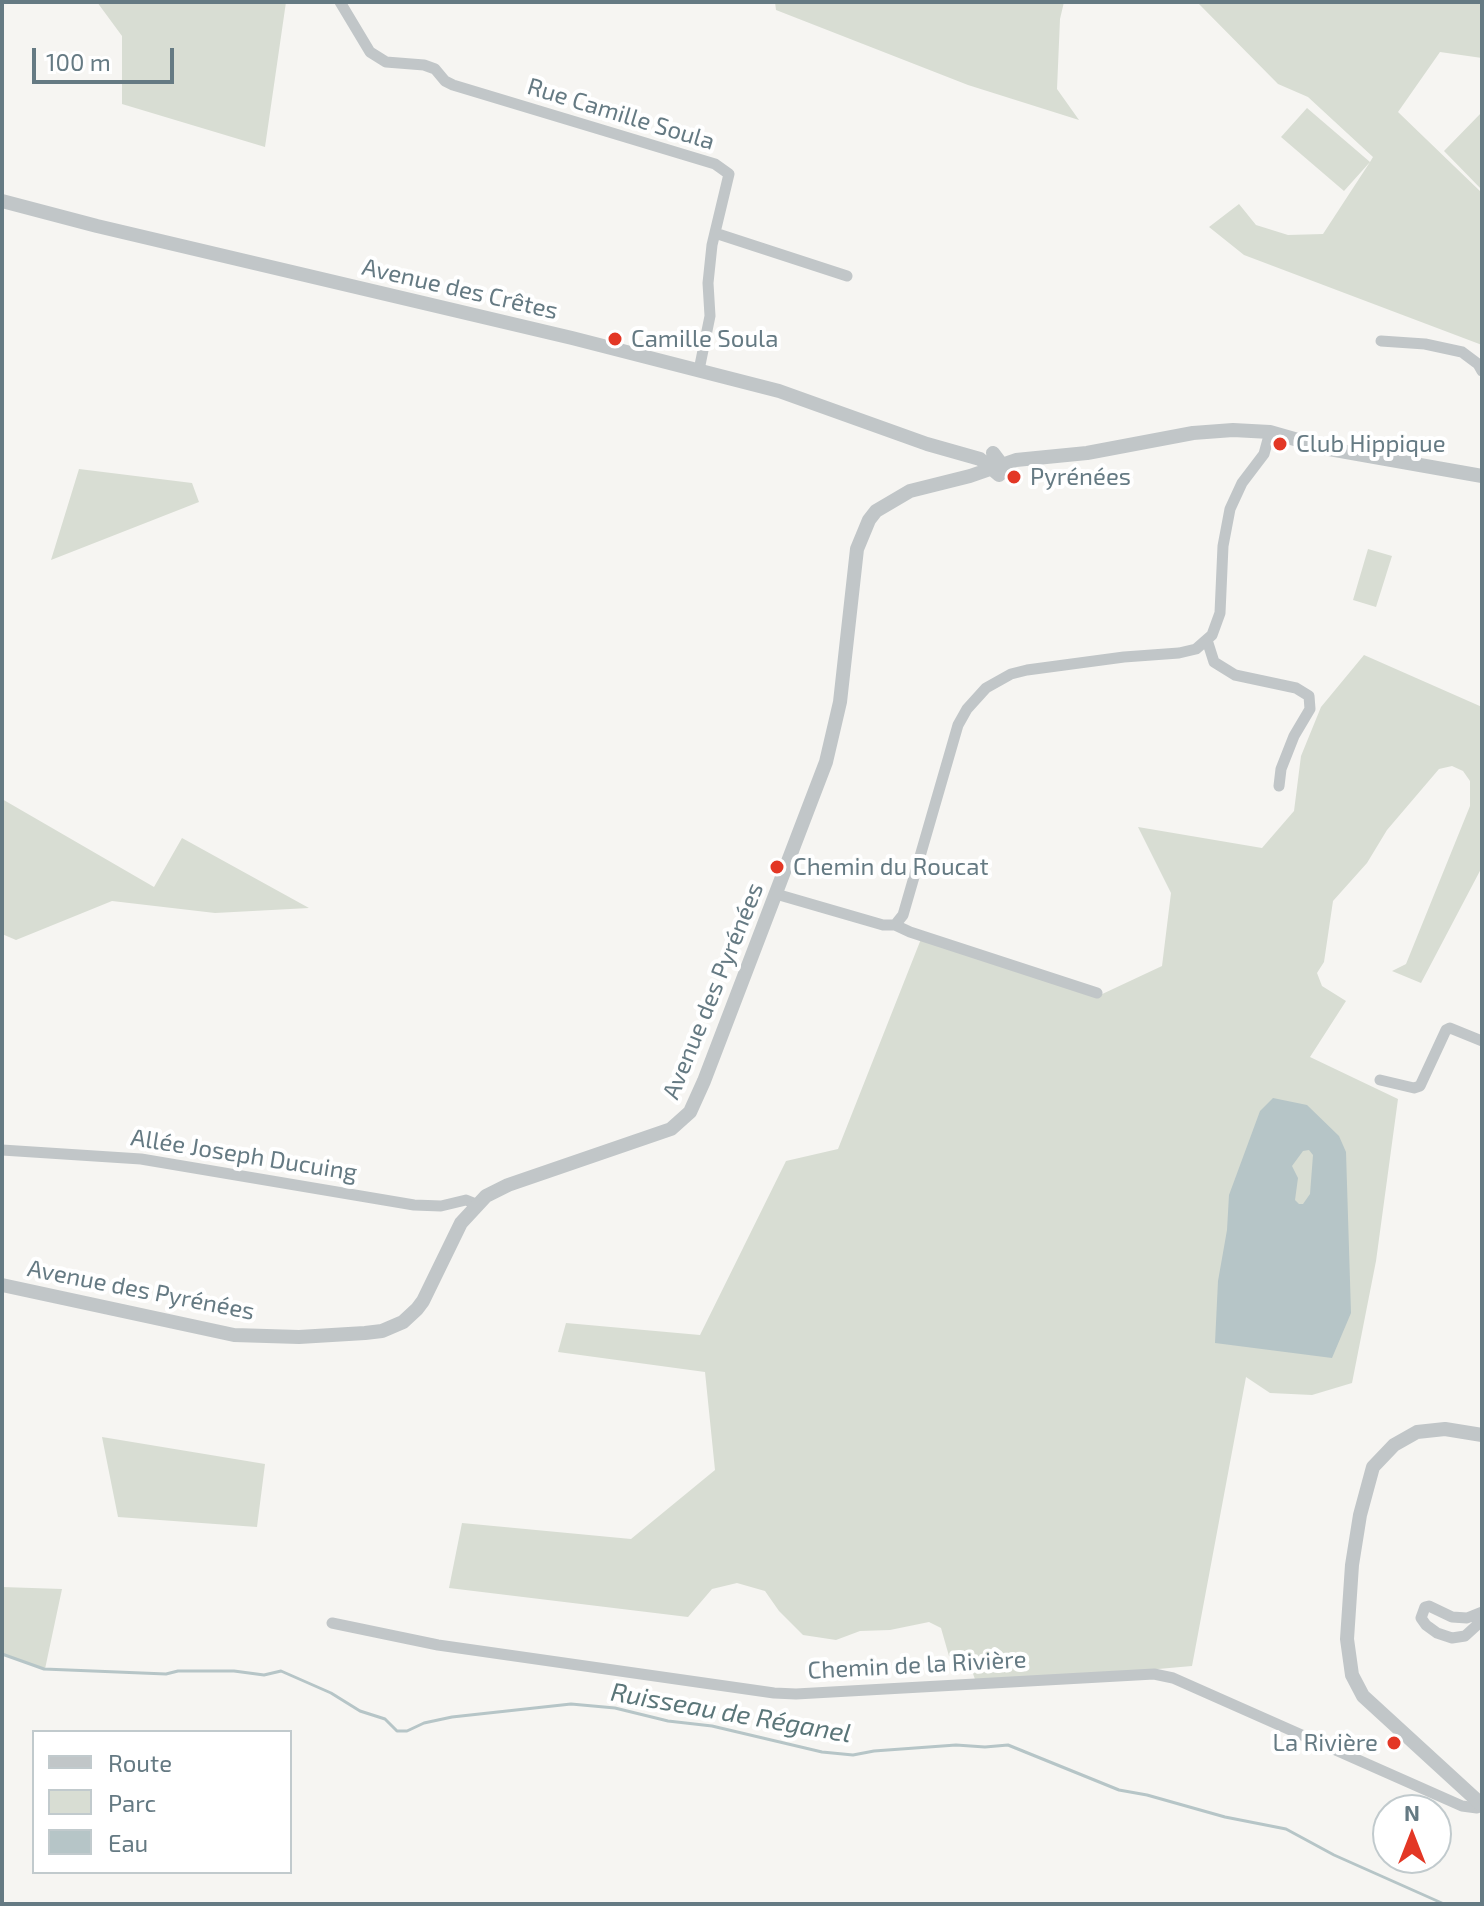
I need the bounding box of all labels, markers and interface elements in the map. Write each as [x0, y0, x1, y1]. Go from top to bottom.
scale bar [36, 32, 178, 82]
text: 100 m [46, 47, 111, 76]
street label: Rue Camille Soula [524, 72, 718, 156]
street label: Avenue des Crêtes [359, 252, 561, 326]
place label: Camille Soula [631, 325, 778, 353]
marker: Camille Soula [606, 330, 624, 348]
place label: Club Hippique [1296, 430, 1446, 458]
marker: Club Hippique [1271, 435, 1289, 453]
place label: Pyrénées [1030, 463, 1131, 491]
marker: Pyrénées [1005, 468, 1023, 486]
place label: Chemin du Roucat [793, 853, 989, 881]
marker: Chemin du Roucat [768, 858, 786, 876]
street label: Avenue des Pyrénées [656, 879, 770, 1103]
street label: Allée Joseph Ducuing [129, 1123, 359, 1187]
street label: Avenue des Pyrénées [25, 1254, 257, 1326]
street label: Chemin de la Rivière [807, 1645, 1027, 1685]
water label: Ruisseau de Réganel [608, 1676, 854, 1750]
place label: La Rivière [1273, 1729, 1378, 1757]
legend [32, 1730, 292, 1874]
marker: La Rivière [1385, 1734, 1403, 1752]
text: Route [108, 1748, 172, 1777]
text: Parc [108, 1788, 156, 1817]
north arrow [1372, 1794, 1452, 1874]
text: N [1404, 1799, 1420, 1825]
text: Eau [108, 1828, 148, 1857]

